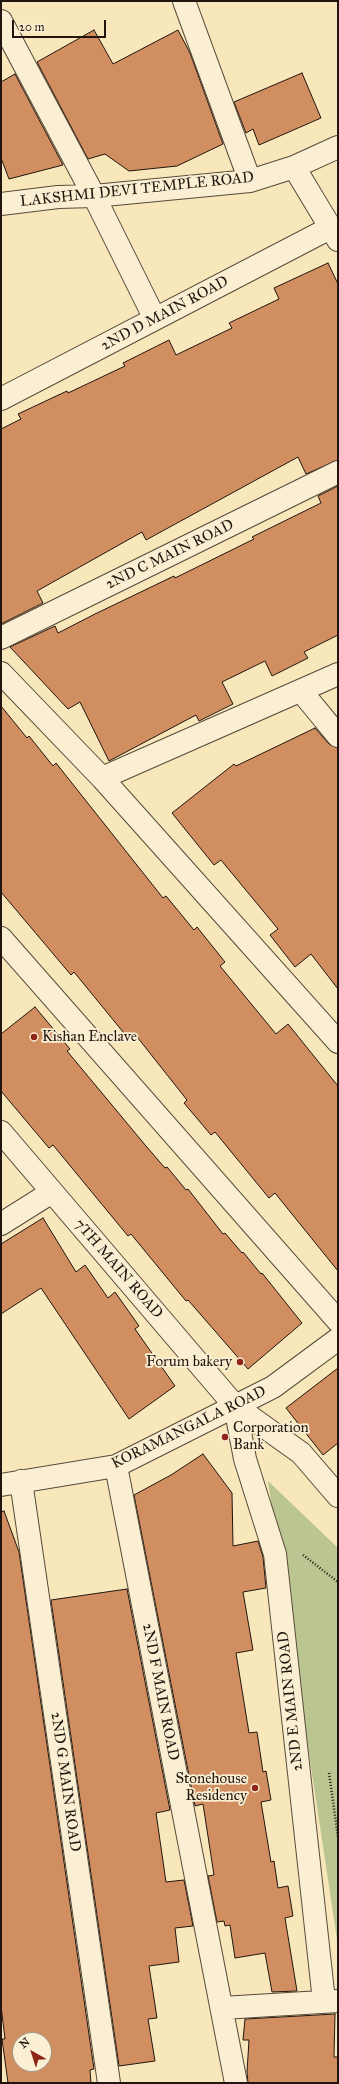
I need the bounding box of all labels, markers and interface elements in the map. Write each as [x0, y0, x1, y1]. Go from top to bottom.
scale bar [14, 12, 108, 38]
text: 20 m [19, 20, 45, 34]
street label: LAKSHMI DEVI TEMPLE ROAD [19, 169, 255, 211]
street label: 2ND D MAIN ROAD [98, 273, 232, 355]
street label: 2ND C MAIN ROAD [103, 516, 237, 594]
place label: Kishan Enclave [42, 1028, 137, 1046]
marker: Kishan Enclave [29, 1032, 39, 1042]
street label: 7TH MAIN ROAD [70, 1216, 166, 1322]
place label: Forum bakery [146, 1353, 232, 1371]
marker: Forum bakery [235, 1357, 245, 1367]
street label: KORAMANGALA ROAD [109, 1383, 269, 1473]
place label: Corporation Bank [233, 1419, 309, 1454]
marker: Corporation Bank [220, 1432, 230, 1442]
street label: 2ND F MAIN ROAD [138, 1622, 182, 1762]
street label: 2ND E MAIN ROAD [275, 1630, 307, 1772]
street label: 2ND G MAIN ROAD [46, 1711, 84, 1853]
place label: Stonehouse Residency [175, 1770, 247, 1805]
marker: Stonehouse Residency [250, 1783, 260, 1793]
north arrow [12, 2032, 52, 2072]
text: N [17, 2035, 32, 2051]

